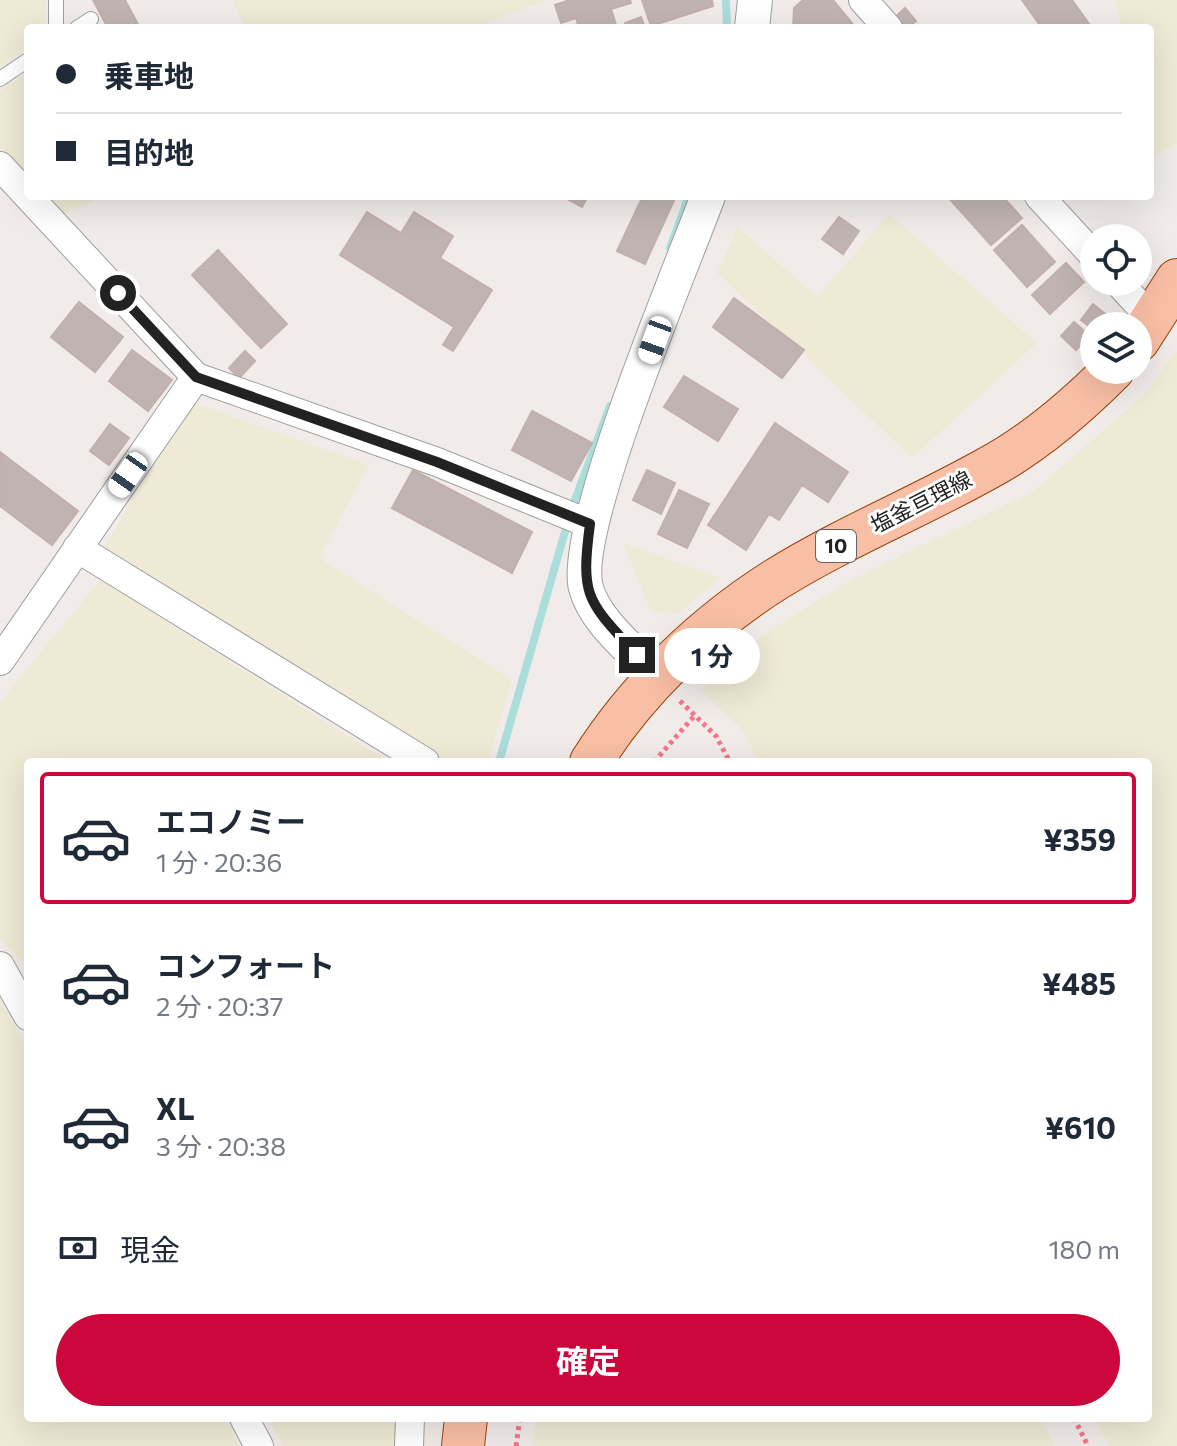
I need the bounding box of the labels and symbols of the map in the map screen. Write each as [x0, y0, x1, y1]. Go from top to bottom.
route start [100, 275, 136, 311]
car [636, 313, 674, 367]
car [104, 448, 152, 502]
street label: 塩釜亘理線 [866, 465, 976, 539]
road number: 10 [816, 530, 856, 562]
callout: 1 分 [665, 627, 761, 683]
route end [619, 637, 655, 673]

